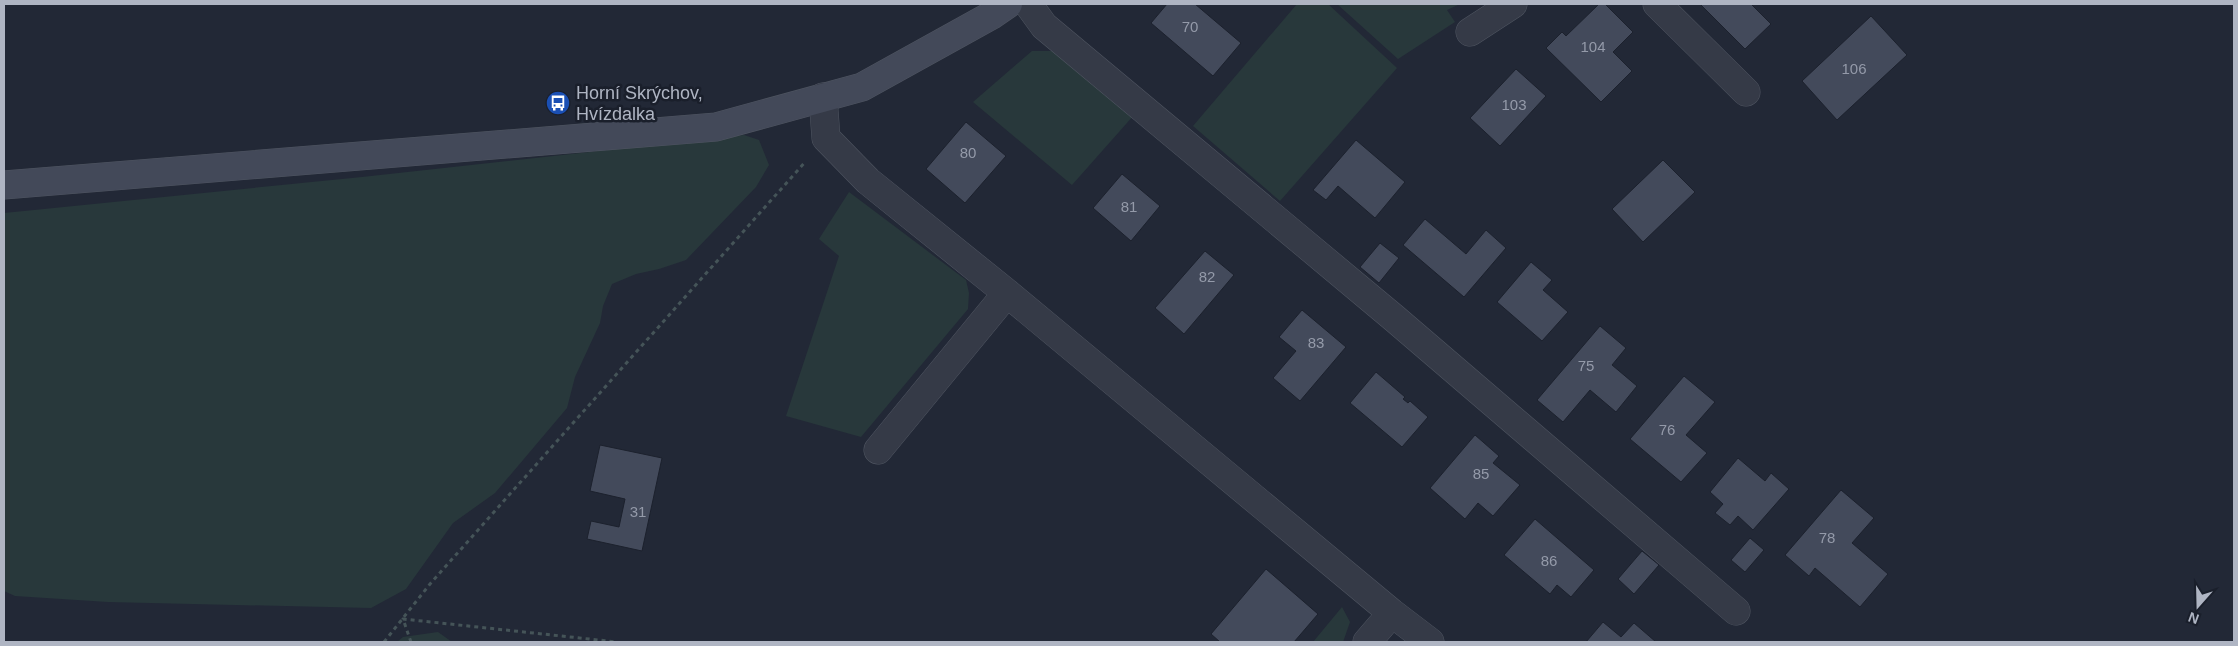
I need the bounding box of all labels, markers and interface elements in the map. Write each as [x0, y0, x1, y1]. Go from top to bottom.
house number: 70 [1182, 18, 1198, 35]
house number: 104 [1580, 38, 1606, 55]
house number: 106 [1841, 60, 1867, 77]
place label: Horní Skrýchov, Hvízdalka [576, 83, 703, 124]
bus stop icon: Horní Skrýchov, Hvízdalka [545, 90, 571, 116]
house number: 103 [1501, 96, 1527, 113]
house number: 80 [960, 144, 976, 161]
house number: 81 [1121, 198, 1137, 215]
house number: 82 [1199, 268, 1215, 285]
house number: 83 [1308, 334, 1324, 351]
house number: 75 [1578, 357, 1594, 374]
house number: 76 [1659, 421, 1675, 438]
house number: 85 [1473, 465, 1489, 482]
house number: 31 [630, 503, 646, 520]
house number: 78 [1819, 529, 1835, 546]
house number: 86 [1541, 552, 1557, 569]
north arrow [2173, 581, 2223, 631]
text: N [2186, 609, 2201, 627]

